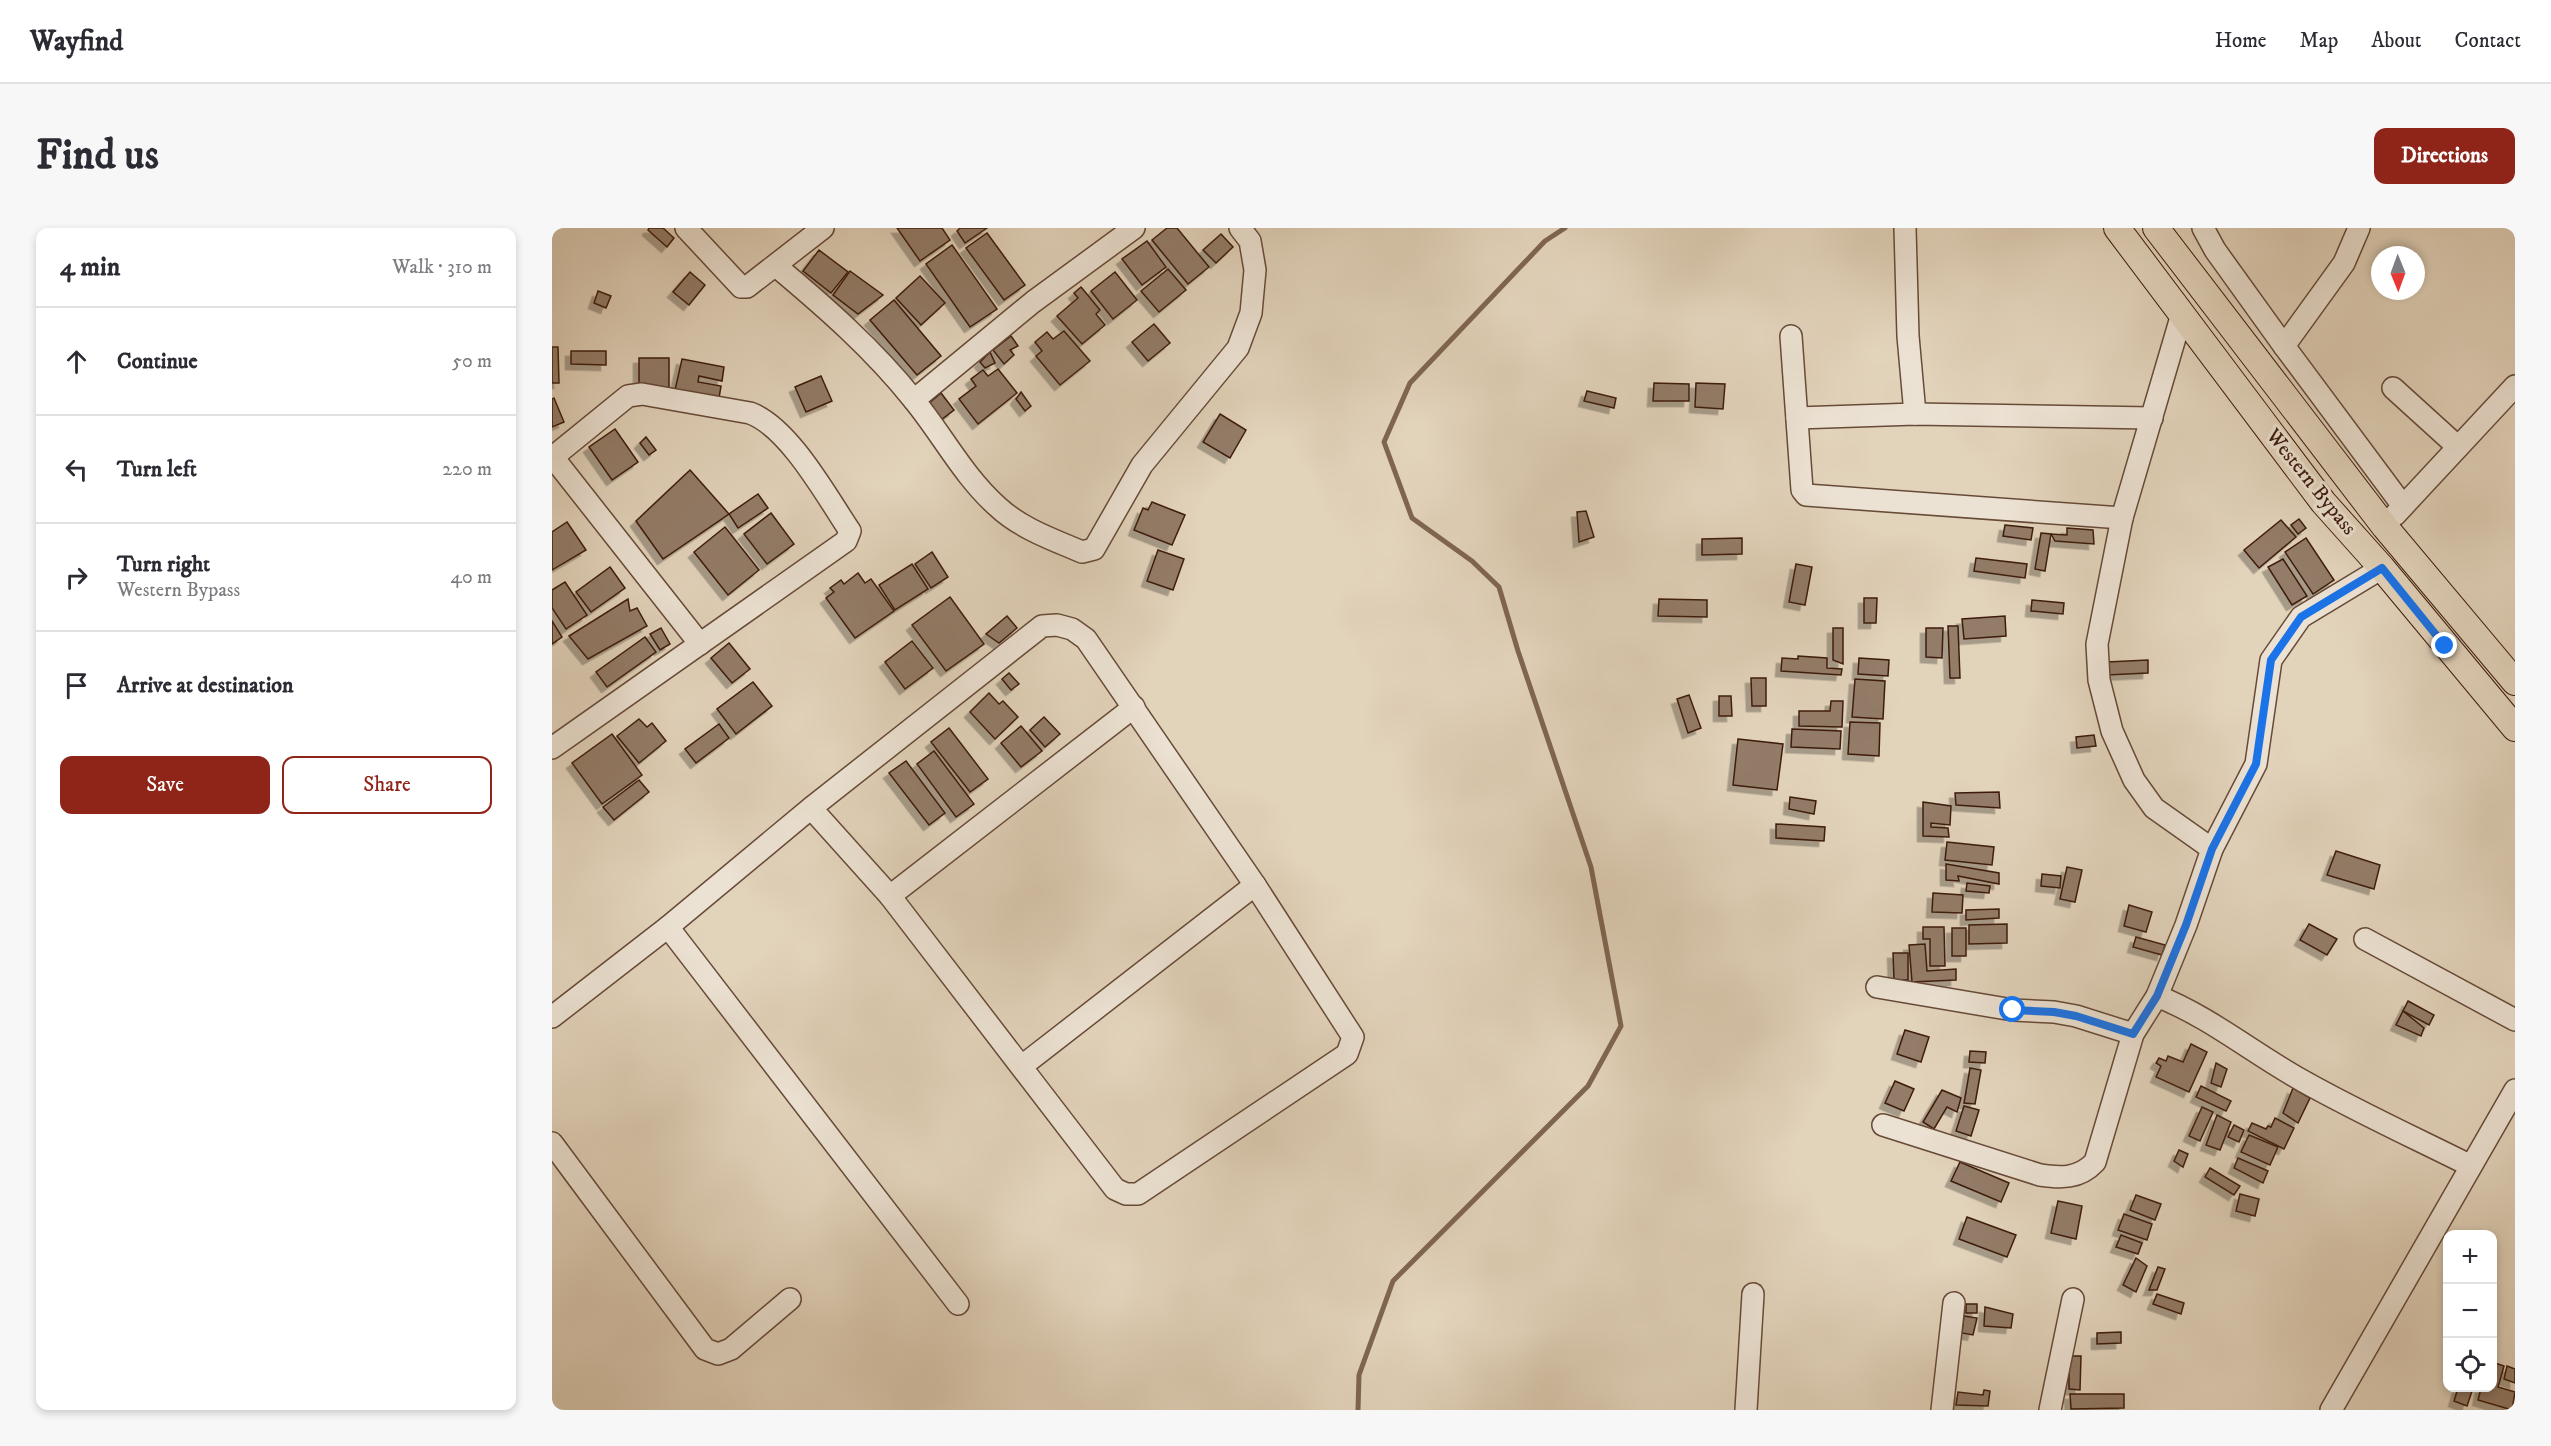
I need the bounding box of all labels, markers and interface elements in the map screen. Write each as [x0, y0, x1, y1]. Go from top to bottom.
text: Wayfind [30, 24, 123, 59]
text: Home [2215, 28, 2267, 54]
text: Map [2300, 28, 2338, 54]
text: About [2371, 28, 2422, 54]
text: Contact [2455, 28, 2521, 54]
button: Directions [2374, 128, 2515, 184]
text: Find us [36, 130, 159, 182]
north arrow [2371, 246, 2425, 300]
text: 4 min [60, 251, 120, 284]
text: Walk · 310 m [392, 255, 492, 280]
icon: ahead [60, 345, 93, 378]
text: Continue [117, 348, 198, 375]
text: 50 m [452, 349, 492, 374]
street label: Western Bypass [2260, 423, 2362, 540]
icon: left [60, 453, 93, 486]
text: Turn left [117, 456, 197, 483]
text: 220 m [442, 457, 492, 482]
text: Turn right [117, 551, 210, 578]
icon: right [60, 561, 93, 594]
text: 40 m [450, 565, 492, 590]
text: Western Bypass [117, 578, 240, 603]
route end [2431, 632, 2457, 658]
icon: arrive [60, 669, 93, 702]
text: Arrive at destination [117, 672, 294, 699]
button: Save [60, 756, 270, 814]
button: Share [282, 756, 492, 814]
route start [1999, 996, 2025, 1022]
map controls [2443, 1230, 2497, 1392]
button: + [2443, 1230, 2497, 1284]
button: − [2443, 1284, 2497, 1338]
button: locate [2443, 1338, 2497, 1392]

